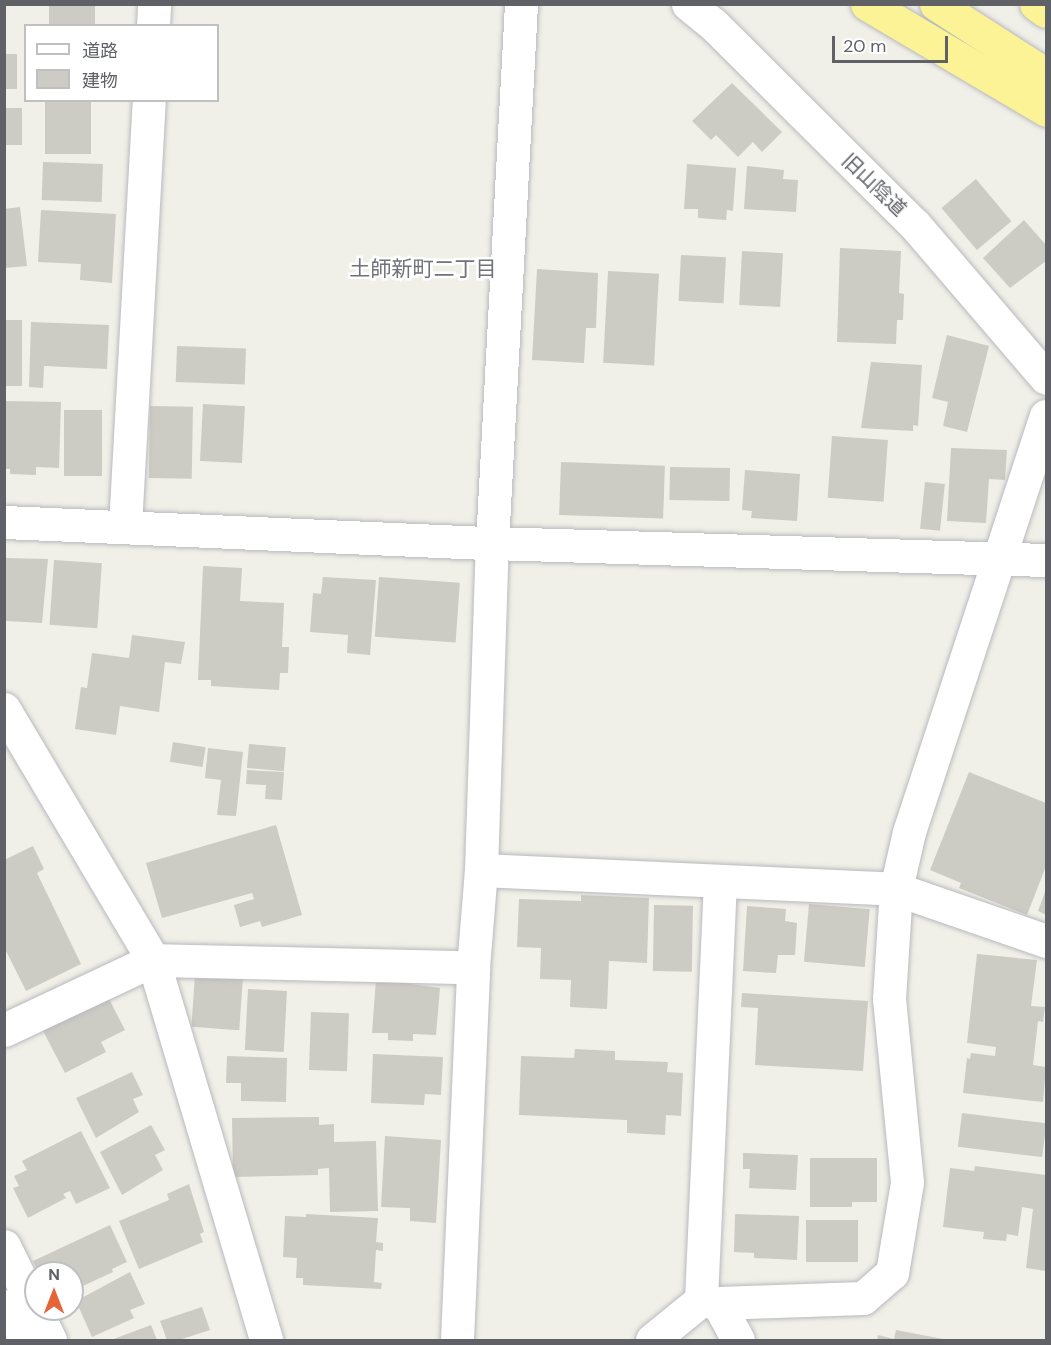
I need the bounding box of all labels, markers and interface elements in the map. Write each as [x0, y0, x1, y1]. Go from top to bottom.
legend [24, 24, 219, 102]
scale bar [835, 24, 950, 62]
text: 20 m [843, 34, 886, 58]
text: 道路 [82, 39, 118, 63]
text: 建物 [82, 69, 118, 93]
street label: 旧山陰道 [837, 149, 911, 221]
district label: 土師新町二丁目 [350, 256, 496, 282]
north arrow [24, 1261, 84, 1321]
text: N [48, 1264, 60, 1285]

